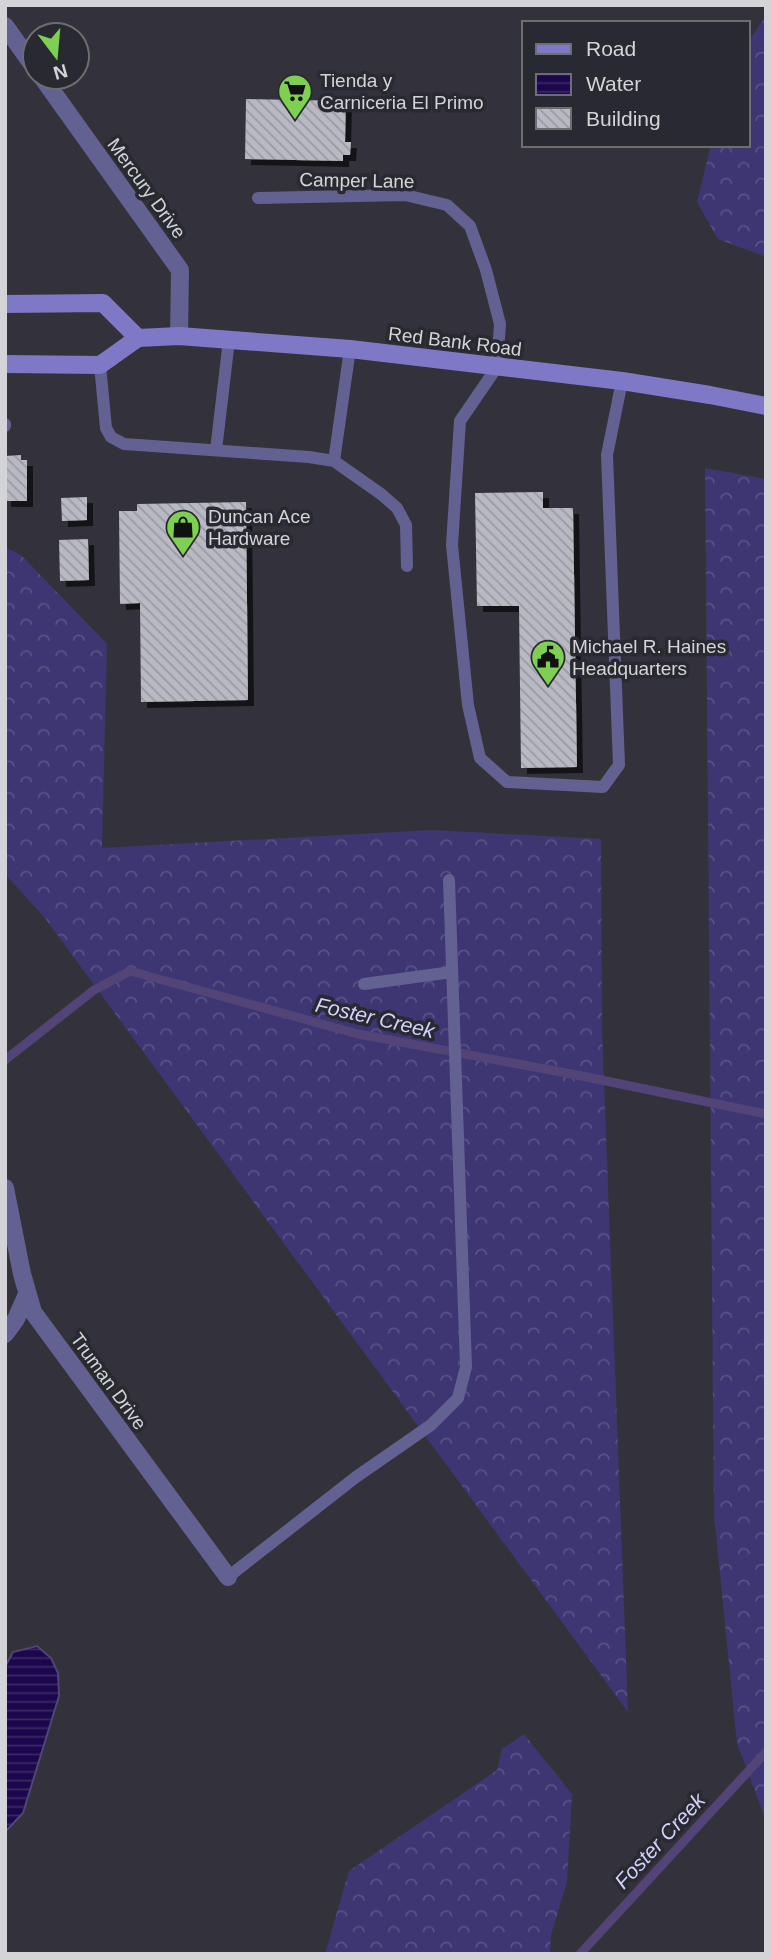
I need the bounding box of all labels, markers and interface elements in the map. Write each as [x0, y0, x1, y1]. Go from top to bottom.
north arrow [21, 21, 91, 91]
legend [522, 21, 750, 147]
text: Road [586, 37, 636, 60]
text: N [51, 60, 70, 84]
place label: Tienda y Carniceria El Primo [320, 70, 484, 113]
supermarket icon: Tienda y Carniceria El Primo [276, 72, 314, 121]
text: Water [586, 72, 641, 95]
text: Building [586, 107, 661, 130]
street label: Mercury Drive [103, 134, 190, 242]
street label: Camper Lane [299, 169, 415, 192]
street label: Red Bank Road [387, 323, 523, 360]
place label: Duncan Ace Hardware [208, 506, 310, 549]
shop icon: Duncan Ace Hardware [164, 508, 202, 557]
place label: Michael R. Haines Headquarters [572, 636, 726, 679]
public building icon: Michael R. Haines Headquarters [529, 638, 567, 687]
water label: Foster Creek [313, 993, 438, 1043]
street label: Truman Drive [66, 1329, 151, 1434]
water label: Foster Creek [610, 1787, 710, 1893]

